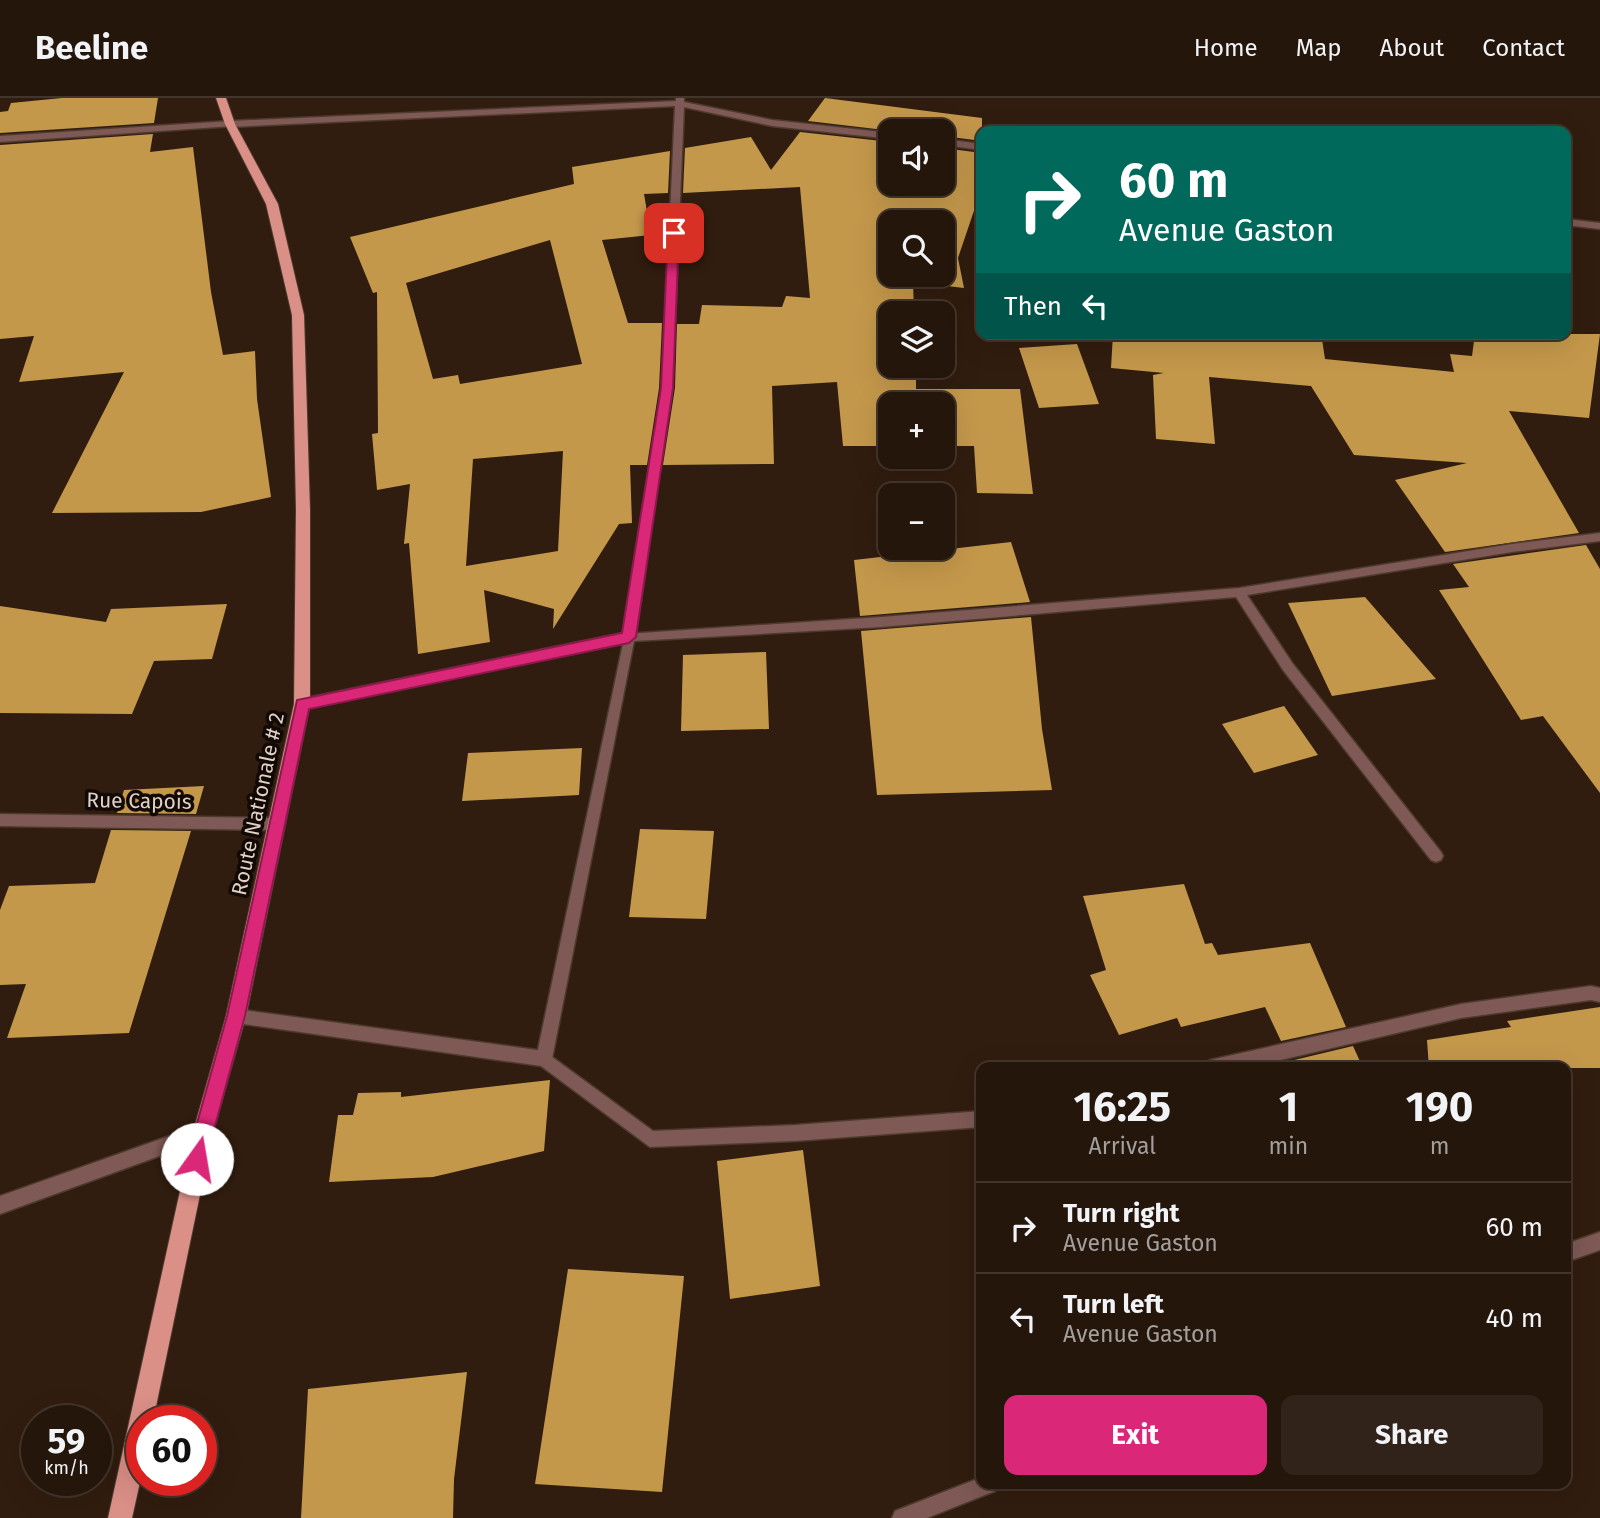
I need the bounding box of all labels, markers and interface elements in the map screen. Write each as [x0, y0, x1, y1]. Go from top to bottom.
text: Beeline [35, 28, 148, 68]
text: Home [1194, 34, 1258, 62]
text: Map [1296, 34, 1342, 62]
text: About [1380, 34, 1444, 62]
text: Contact [1482, 34, 1565, 62]
map controls [878, 119, 955, 560]
button: sound [878, 119, 955, 196]
text: 60 m [1119, 151, 1228, 210]
icon: right [1004, 154, 1095, 245]
pin [644, 203, 704, 263]
button: search [878, 210, 955, 287]
text: Avenue Gaston [1119, 211, 1334, 249]
icon: arrive [655, 214, 693, 252]
icon: left [1076, 287, 1114, 325]
text: Then [1004, 291, 1062, 322]
button: layers [878, 301, 955, 378]
button: + [878, 392, 955, 469]
button: − [878, 483, 955, 560]
street label: Route Nationale # 2 [226, 710, 290, 898]
street label: Rue Capois [86, 787, 192, 815]
text: 16:25 [1074, 1082, 1171, 1132]
text: 1 [1279, 1082, 1298, 1132]
text: 190 [1406, 1082, 1473, 1132]
position arrow [160, 1122, 234, 1196]
text: Arrival [1089, 1132, 1156, 1160]
text: min [1269, 1132, 1308, 1160]
text: m [1430, 1132, 1450, 1160]
text: Turn right [1063, 1198, 1180, 1229]
icon: right [1004, 1209, 1042, 1247]
text: 60 m [1485, 1212, 1543, 1243]
text: Avenue Gaston [1063, 1229, 1218, 1257]
text: Turn left [1063, 1289, 1164, 1320]
icon: left [1004, 1300, 1042, 1338]
text: 40 m [1485, 1303, 1543, 1334]
text: Avenue Gaston [1063, 1320, 1218, 1348]
button: Exit [1004, 1395, 1267, 1475]
button: Share [1281, 1395, 1543, 1475]
speed limit sign: 60 [126, 1405, 217, 1496]
text: 59 [48, 1420, 85, 1462]
text: km/h [44, 1457, 89, 1479]

